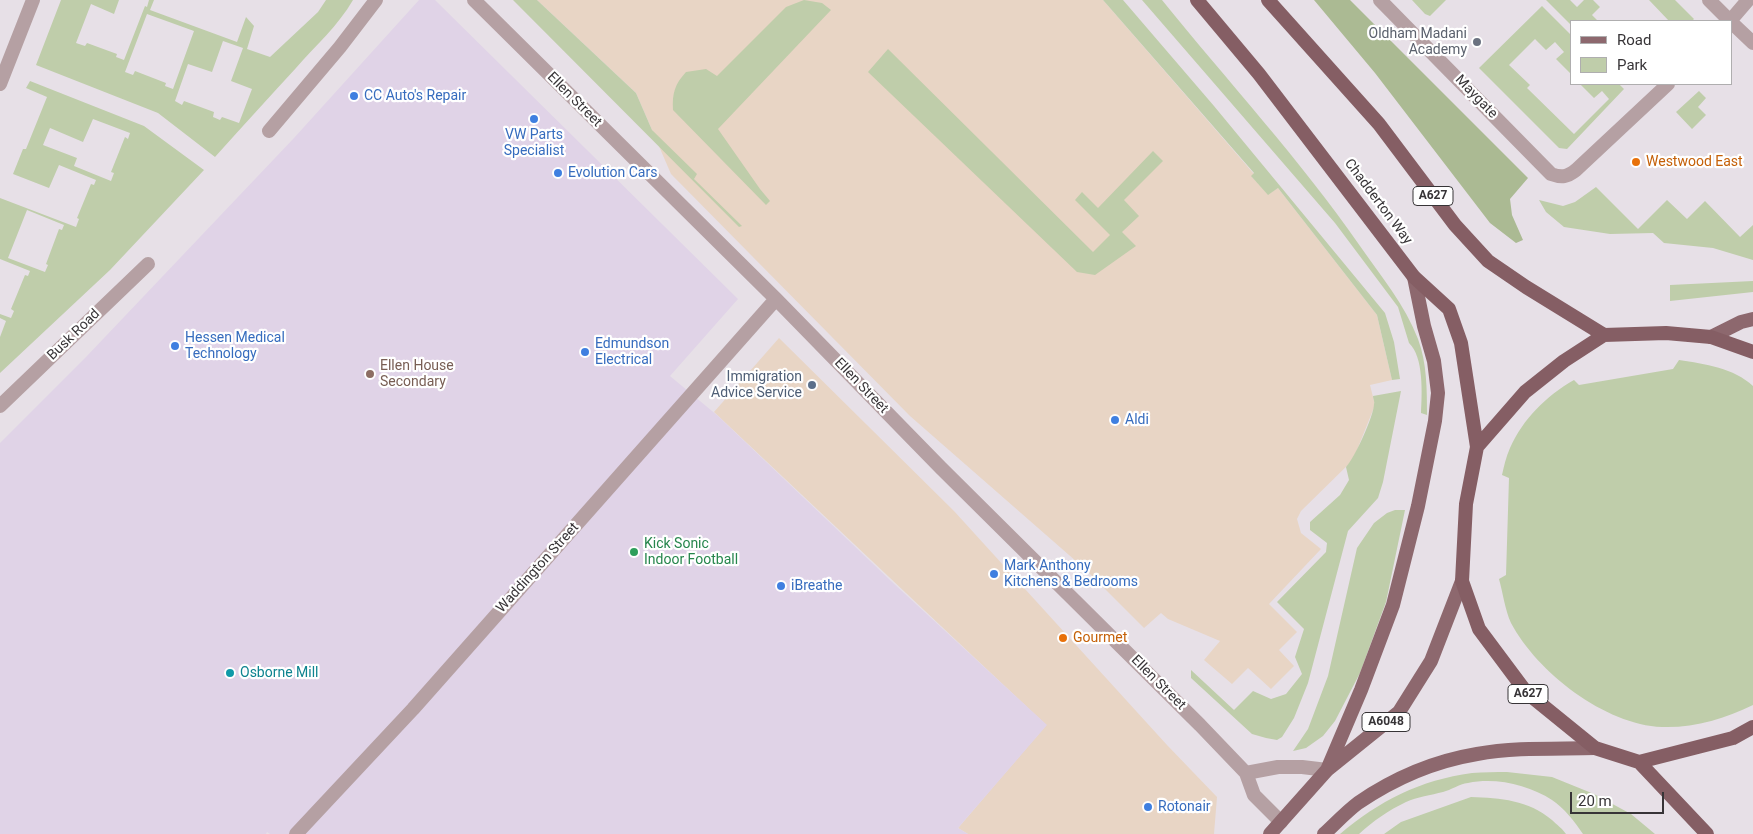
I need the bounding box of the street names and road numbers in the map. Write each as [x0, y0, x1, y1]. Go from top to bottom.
street label: Ellen Street [543, 69, 605, 131]
street label: Maygate [1451, 72, 1501, 122]
street label: Chadderton Way [1340, 156, 1416, 248]
road number: A627 [1413, 187, 1453, 206]
street label: Busk Road [44, 306, 104, 364]
street label: Ellen Street [831, 355, 891, 417]
street label: Waddington Street [493, 520, 583, 616]
street label: Ellen Street [1127, 652, 1189, 714]
road number: A627 [1508, 684, 1548, 704]
road number: A6048 [1362, 712, 1410, 732]

